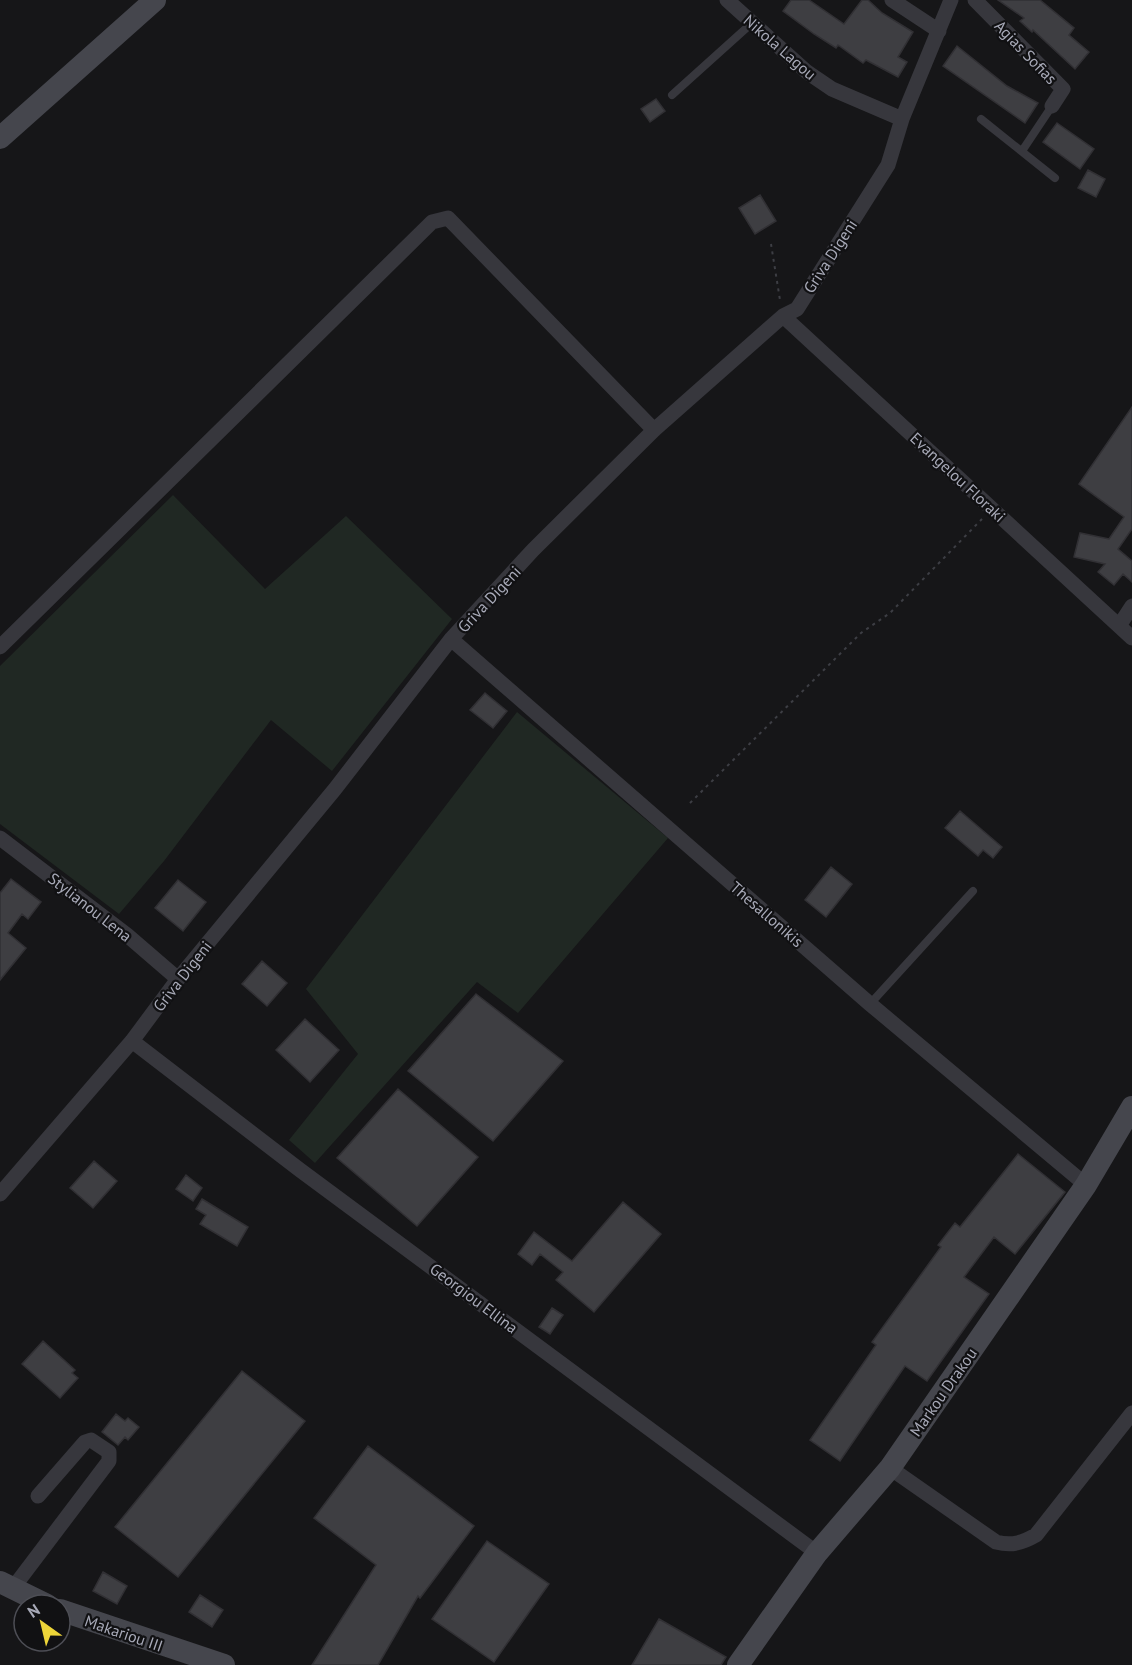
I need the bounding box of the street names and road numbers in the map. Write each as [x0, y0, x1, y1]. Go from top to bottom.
street label: Nikola Lagou [740, 10, 820, 84]
street label: Agias Sofias [991, 16, 1062, 88]
street label: Griva Digeni [799, 215, 861, 297]
street label: Evangelou Floraki [906, 428, 1010, 526]
street label: Griva Digeni [453, 561, 525, 637]
street label: Stylianou Lena [44, 868, 136, 946]
street label: Thesallonikis [726, 877, 808, 951]
street label: Griva Digeni [148, 937, 216, 1015]
street label: Georgiou Ellina [426, 1258, 522, 1338]
street label: Markou Drakou [905, 1344, 981, 1440]
street label: Makariou III [82, 1610, 166, 1656]

